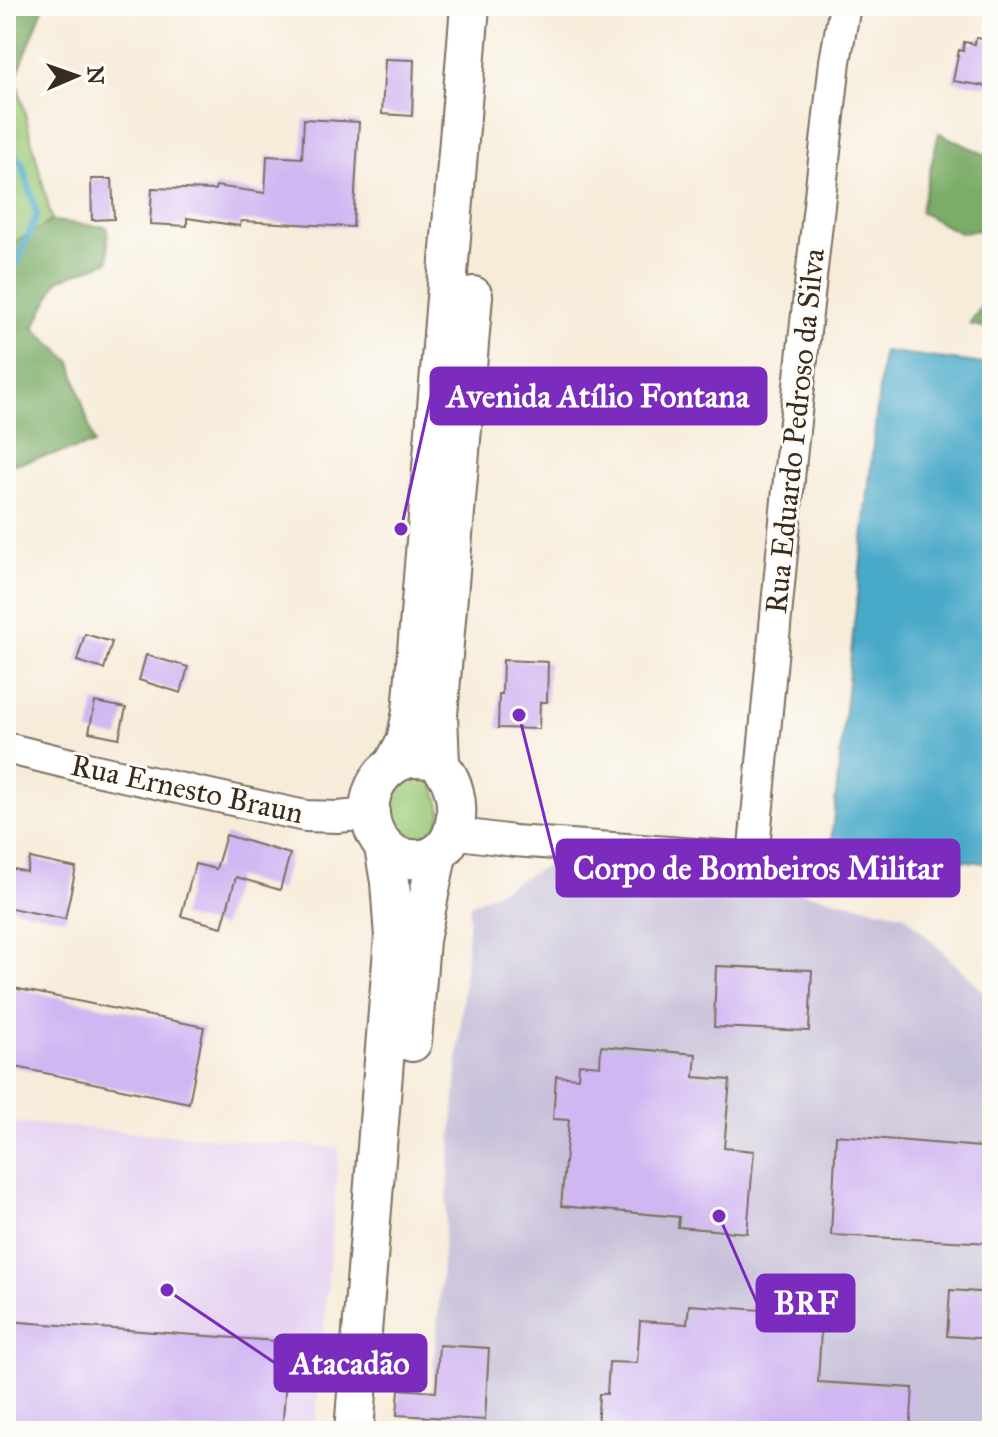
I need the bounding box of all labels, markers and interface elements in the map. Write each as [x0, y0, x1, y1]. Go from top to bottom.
north arrow [36, 36, 116, 116]
text: N [82, 66, 109, 85]
street label: Rua Eduardo Pedroso da Silva [758, 246, 832, 615]
callout: Avenida Atílio Fontana [431, 368, 766, 424]
text: Avenida Atílio Fontana [445, 377, 751, 416]
street label: Rua Ernesto Braun [68, 747, 306, 831]
callout: Corpo de Bombeiros Militar [557, 840, 959, 896]
text: Corpo de Bombeiros Militar [573, 849, 944, 888]
callout: BRF [757, 1275, 854, 1331]
text: BRF [774, 1284, 838, 1323]
callout: Atacadão [275, 1335, 426, 1391]
text: Atacadão [288, 1344, 410, 1383]

